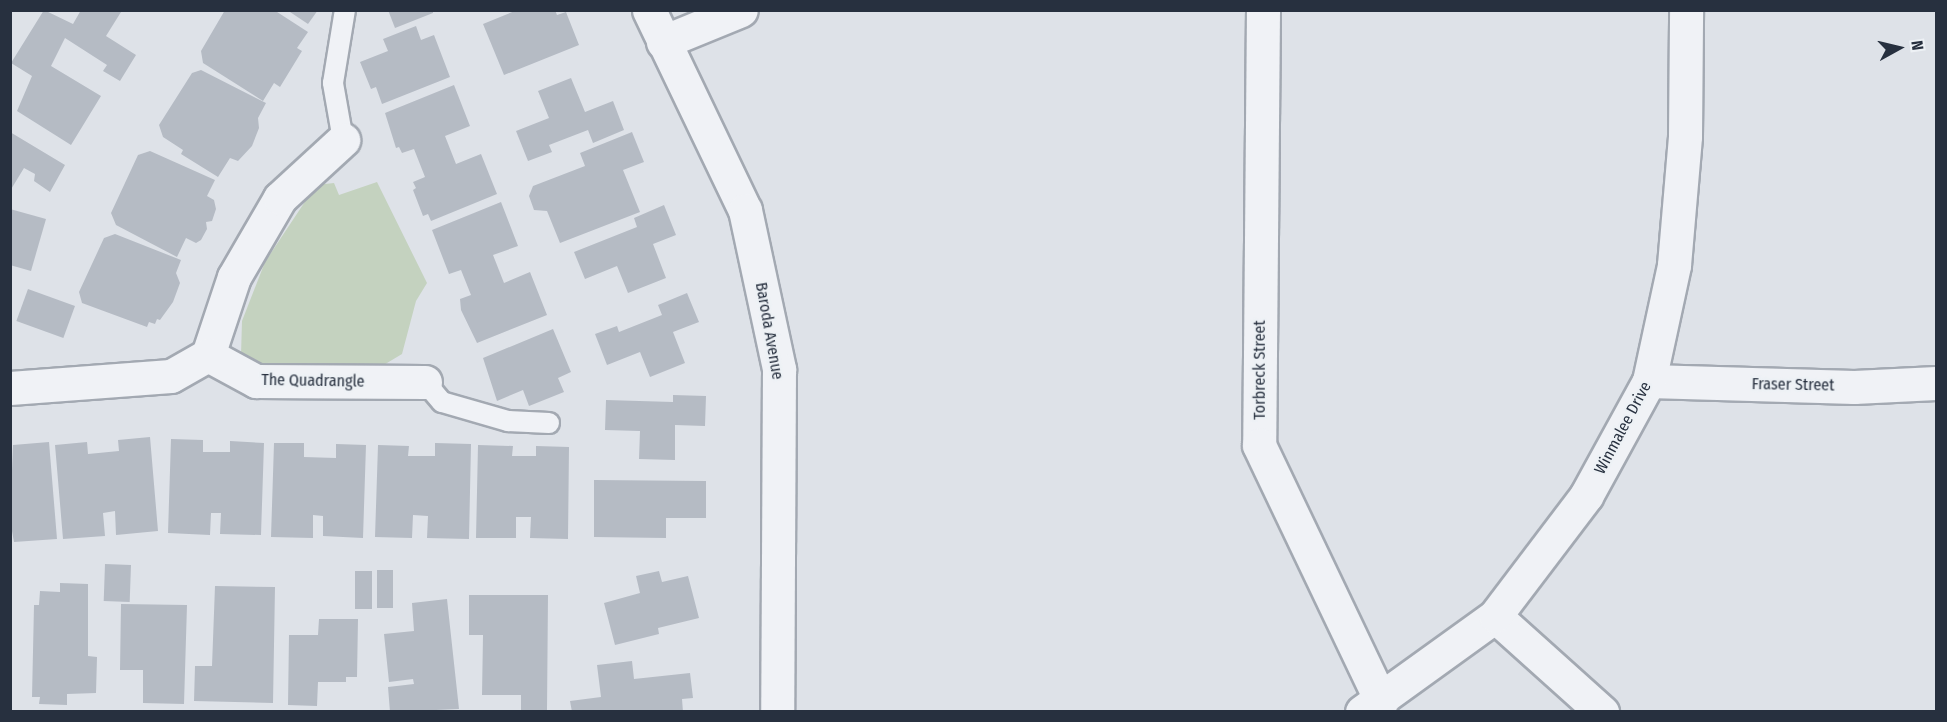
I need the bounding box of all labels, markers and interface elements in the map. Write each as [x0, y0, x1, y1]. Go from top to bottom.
north arrow [1869, 18, 1929, 78]
text: N [1907, 39, 1927, 51]
street label: Baroda Avenue [751, 281, 787, 381]
street label: Torbreck Street [1250, 320, 1270, 420]
street label: The Quadrangle [261, 371, 365, 391]
street label: Fraser Street [1751, 375, 1835, 395]
street label: Winmalee Drive [1591, 378, 1655, 478]

